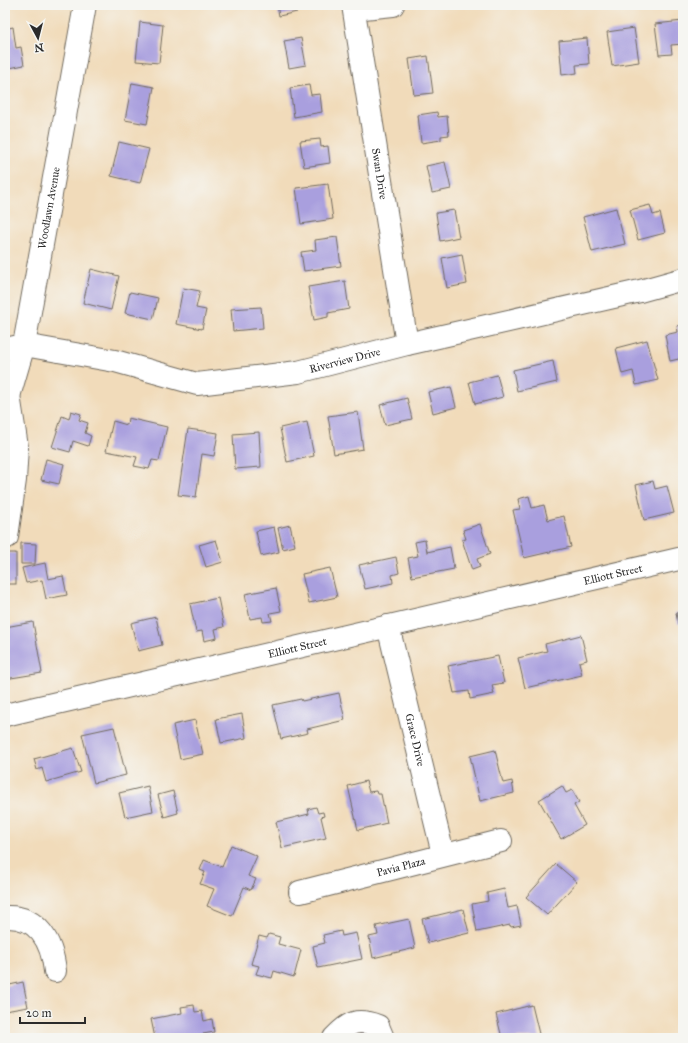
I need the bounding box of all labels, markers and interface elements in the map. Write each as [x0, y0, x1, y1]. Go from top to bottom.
north arrow [18, 18, 58, 58]
text: N [33, 40, 45, 55]
street label: Swan Drive [369, 147, 390, 201]
street label: Woodlawn Avenue [35, 166, 63, 250]
street label: Riverview Drive [308, 345, 382, 376]
street label: Elliott Street [582, 562, 644, 588]
street label: Elliott Street [267, 635, 328, 661]
street label: Grace Drive [402, 712, 428, 768]
street label: Pavia Plaza [375, 854, 427, 879]
scale bar [20, 999, 85, 1025]
text: 20 m [26, 1006, 52, 1020]

